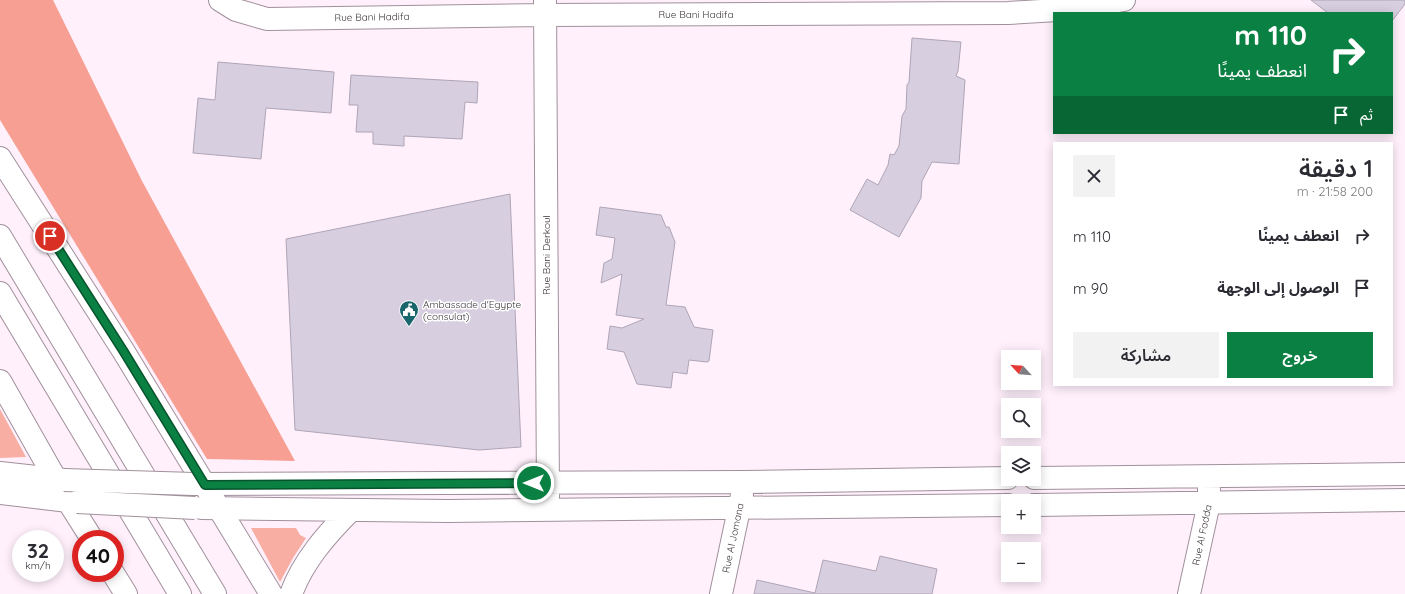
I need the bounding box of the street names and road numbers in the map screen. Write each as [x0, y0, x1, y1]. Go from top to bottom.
street label: Rue Bani Hadifa [658, 8, 734, 21]
street label: Rue Bani Hadifa [334, 10, 410, 24]
street label: Rue Bani Derkoul [540, 215, 553, 295]
street label: Rue Al Jomana [719, 502, 747, 574]
street label: Rue Al Fadda [1189, 503, 1215, 567]

